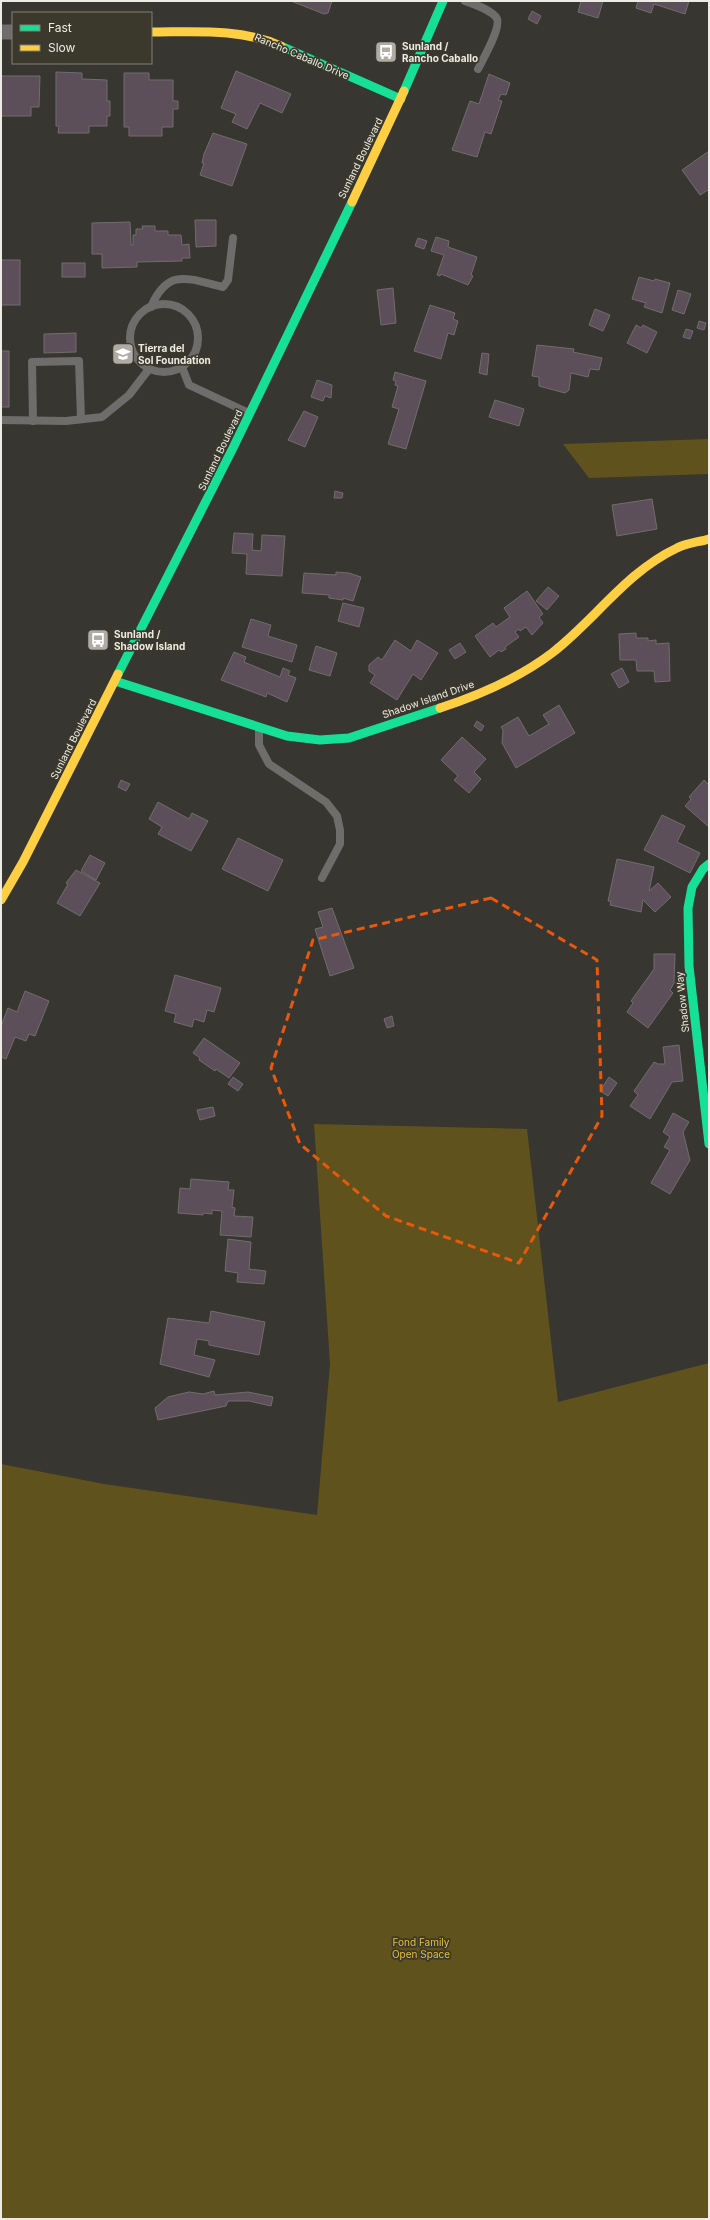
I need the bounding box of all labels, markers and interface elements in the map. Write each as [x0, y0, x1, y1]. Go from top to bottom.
legend [12, 12, 152, 64]
text: Fast [48, 20, 72, 35]
street label: Rancho Caballo Drive [253, 31, 351, 81]
bus stop icon: Sunland / Rancho Caballo [373, 39, 399, 65]
text: Slow [48, 40, 76, 55]
place label: Sunland / Rancho Caballo [402, 40, 478, 64]
street label: Sunland Boulevard [335, 116, 385, 200]
school or university icon: Tierra del Sol Foundation [110, 341, 136, 367]
place label: Tierra del Sol Foundation [138, 342, 211, 366]
street label: Sunland Boulevard [195, 408, 245, 492]
bus stop icon: Sunland / Shadow Island [85, 627, 111, 653]
place label: Sunland / Shadow Island [114, 628, 185, 652]
street label: Shadow Island Drive [380, 678, 476, 720]
street label: Sunland Boulevard [48, 697, 98, 781]
street label: Shadow Way [673, 971, 691, 1033]
park label: Fond Family Open Space [392, 1936, 450, 1960]

